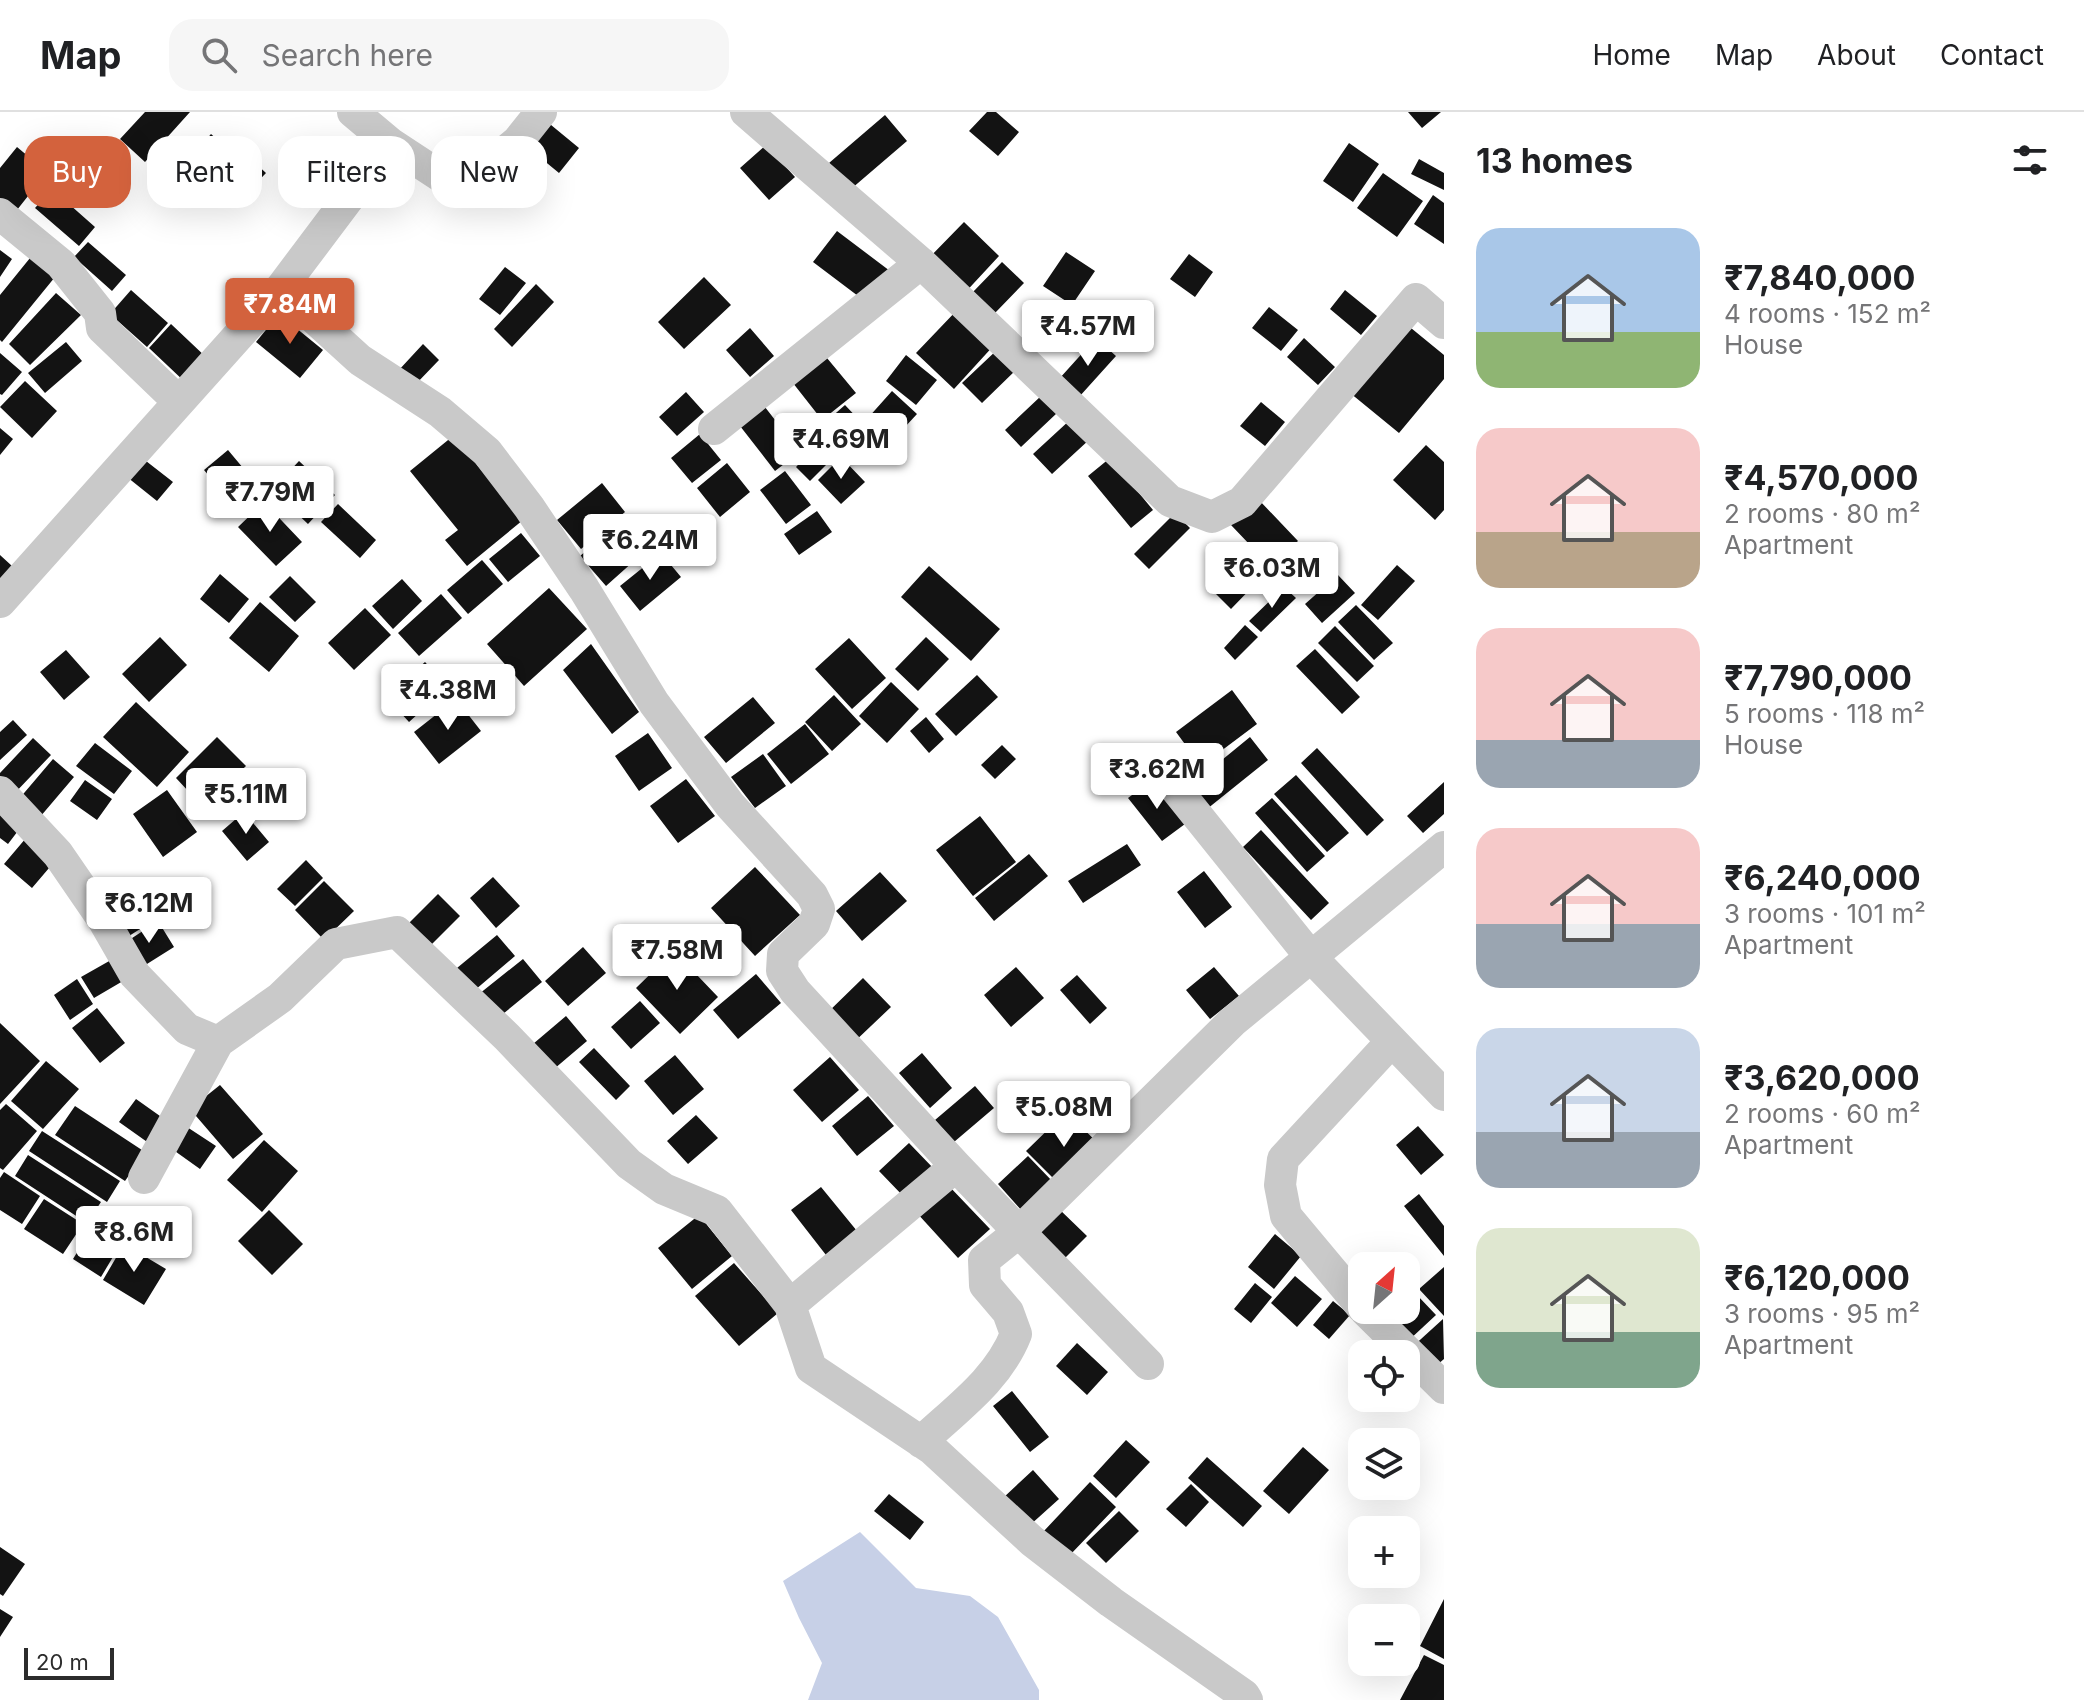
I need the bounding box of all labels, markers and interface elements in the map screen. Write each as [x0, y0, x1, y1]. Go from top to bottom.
search box [169, 19, 729, 91]
text: Map [40, 32, 121, 78]
icon: search [197, 33, 241, 77]
text: Search here [261, 37, 433, 73]
text: Home [1592, 38, 1671, 72]
text: Map [1715, 38, 1773, 72]
text: About [1817, 38, 1896, 72]
text: Contact [1940, 38, 2044, 72]
chip: Buy [24, 136, 131, 208]
chip: Rent [147, 136, 262, 208]
chip: Filters [278, 136, 415, 208]
chip: New [431, 136, 547, 208]
icon: filters [2008, 138, 2052, 182]
text: 13 homes [1476, 140, 1633, 181]
text: ₹7,840,000 [1724, 257, 1916, 298]
icon: home [1540, 260, 1636, 356]
pin: ₹7.84M [225, 278, 355, 346]
text: ₹7.84M [243, 288, 337, 319]
text: 4 rooms · 152 m² [1724, 298, 1931, 329]
pin: ₹4.57M [1023, 300, 1153, 368]
text: ₹4.57M [1040, 310, 1136, 341]
text: House [1724, 329, 1803, 360]
pin: ₹4.69M [776, 413, 906, 481]
text: ₹4.69M [792, 423, 890, 454]
text: ₹4,570,000 [1724, 457, 1918, 498]
icon: home [1540, 460, 1636, 556]
pin: ₹7.79M [205, 466, 335, 534]
text: ₹7.79M [225, 476, 315, 507]
text: 2 rooms · 80 m² [1724, 498, 1920, 529]
pin: ₹6.24M [585, 514, 715, 582]
text: ₹6.24M [601, 524, 699, 555]
text: Apartment [1724, 529, 1853, 560]
pin: ₹6.03M [1207, 542, 1337, 610]
text: ₹6.03M [1223, 552, 1321, 583]
text: ₹7,790,000 [1724, 657, 1912, 698]
icon: home [1540, 660, 1636, 756]
pin: ₹4.38M [383, 664, 513, 732]
text: ₹4.38M [399, 674, 497, 705]
text: 5 rooms · 118 m² [1724, 698, 1925, 729]
text: House [1724, 729, 1803, 760]
pin: ₹3.62M [1092, 743, 1222, 811]
text: ₹3.62M [1109, 753, 1205, 784]
pin: ₹5.11M [181, 768, 311, 836]
text: ₹5.11M [204, 778, 288, 809]
text: ₹6,240,000 [1724, 857, 1921, 898]
icon: home [1540, 860, 1636, 956]
pin: ₹6.12M [84, 877, 214, 945]
text: ₹6.12M [104, 887, 194, 918]
text: 3 rooms · 101 m² [1724, 898, 1926, 929]
pin: ₹7.58M [612, 924, 742, 992]
text: Apartment [1724, 929, 1853, 960]
text: ₹7.58M [630, 934, 724, 965]
text: ₹3,620,000 [1724, 1057, 1920, 1098]
icon: home [1540, 1060, 1636, 1156]
pin: ₹5.08M [999, 1081, 1129, 1149]
text: ₹5.08M [1015, 1091, 1113, 1122]
text: 2 rooms · 60 m² [1724, 1098, 1920, 1129]
text: Apartment [1724, 1129, 1853, 1160]
pin: ₹8.6M [78, 1206, 190, 1274]
text: ₹8.6M [94, 1216, 174, 1247]
north arrow [1348, 1252, 1420, 1324]
map controls [1348, 1252, 1420, 1676]
text: ₹6,120,000 [1724, 1257, 1910, 1298]
icon: home [1540, 1260, 1636, 1356]
text: 3 rooms · 95 m² [1724, 1298, 1920, 1329]
text: Apartment [1724, 1329, 1853, 1360]
button: locate [1348, 1340, 1420, 1412]
button: layers [1348, 1428, 1420, 1500]
button: + [1348, 1516, 1420, 1588]
button: − [1348, 1604, 1420, 1676]
scale bar [24, 1644, 114, 1680]
text: 20 m [36, 1649, 89, 1675]

